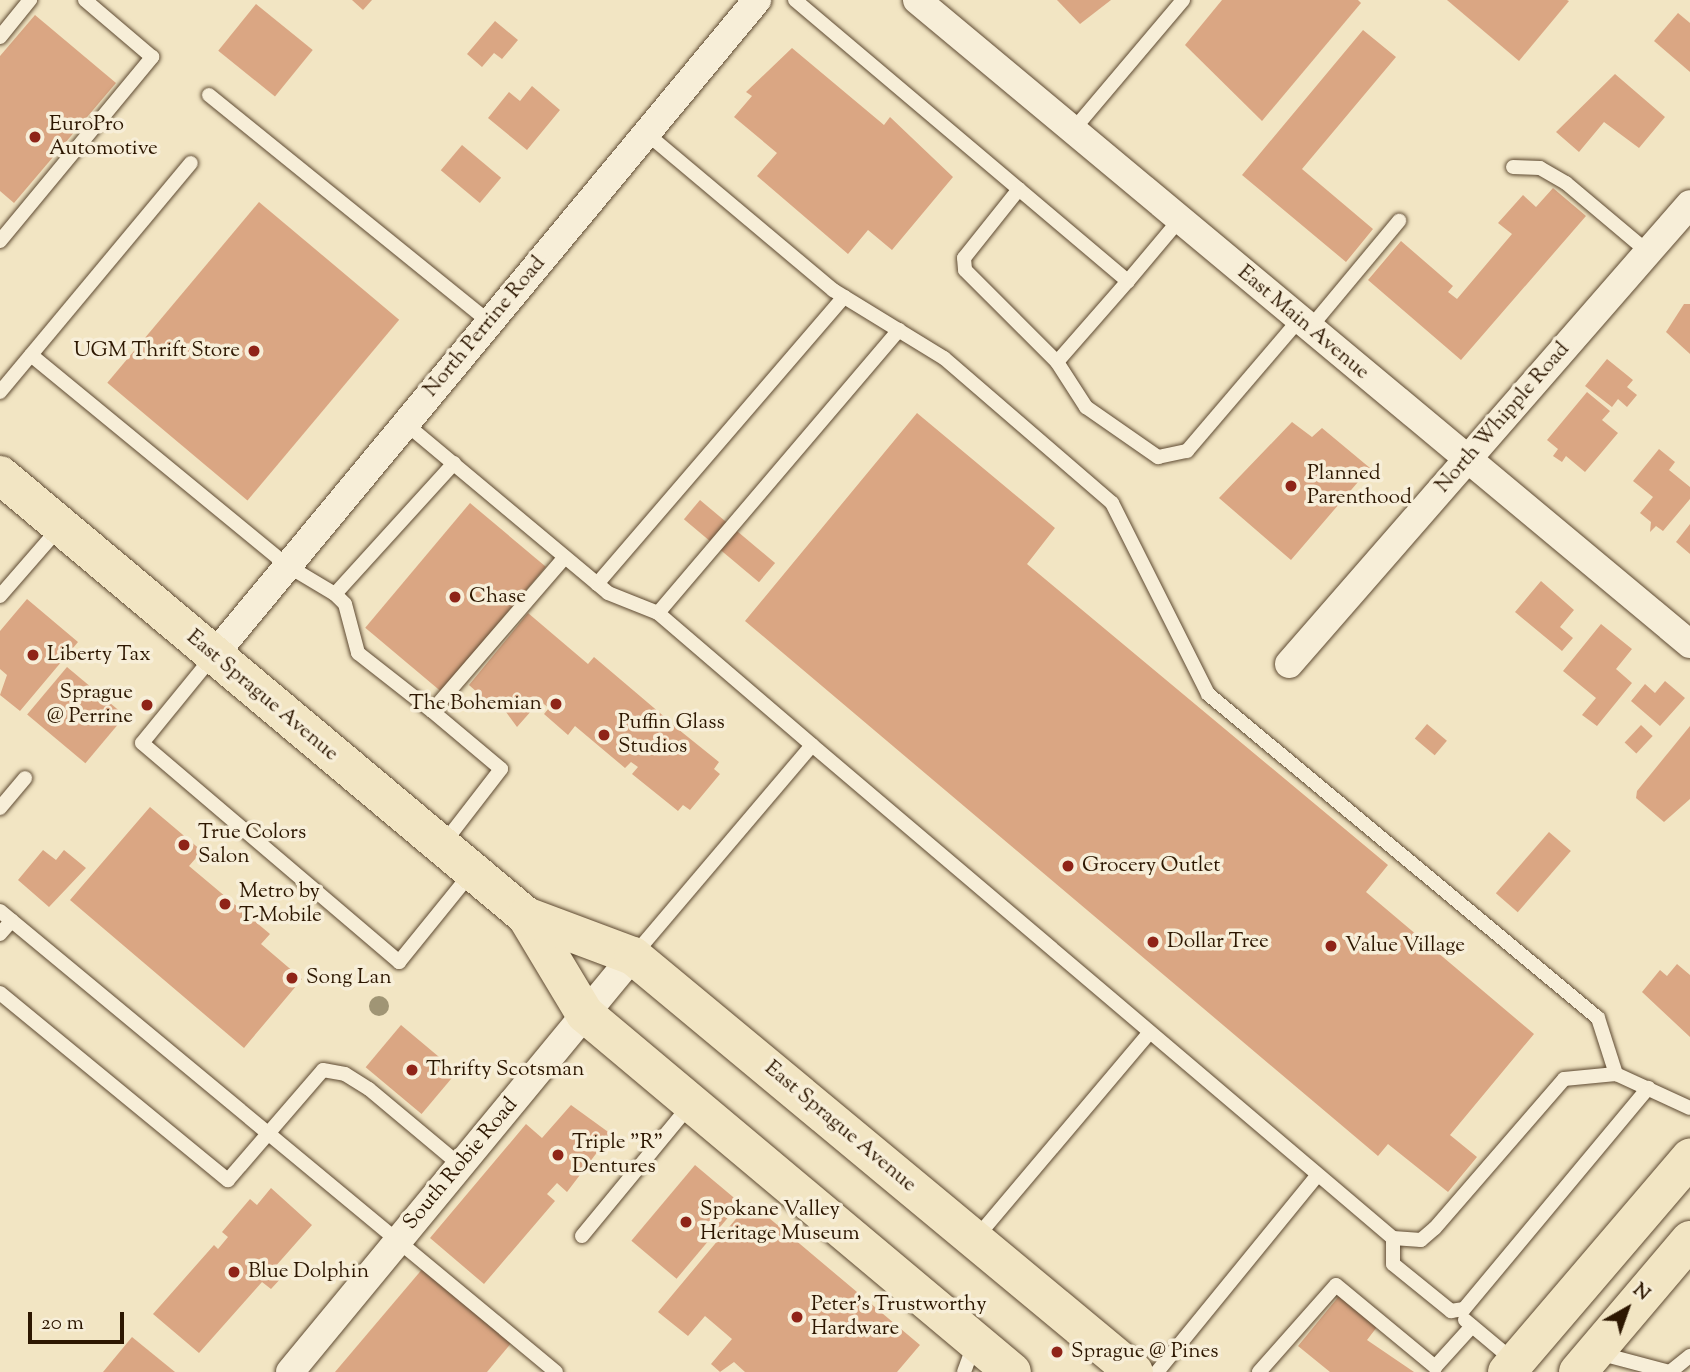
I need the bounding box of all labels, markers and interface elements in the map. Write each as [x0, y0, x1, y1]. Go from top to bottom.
place label: EuroPro Automotive [49, 112, 158, 162]
marker: EuroPro Automotive [27, 129, 43, 145]
street label: North Perrine Road [419, 252, 551, 402]
street label: East Main Avenue [1232, 261, 1374, 385]
place label: UGM Thrift Store [73, 338, 240, 364]
street label: North Whipple Road [1431, 338, 1575, 498]
marker: UGM Thrift Store [246, 343, 262, 359]
place label: Planned Parenthood [1307, 461, 1412, 511]
marker: Planned Parenthood [1281, 476, 1301, 496]
place label: Chase [469, 584, 526, 610]
marker: Chase [447, 589, 463, 605]
street label: East Sprague Avenue [181, 625, 343, 767]
place label: Liberty Tax [47, 642, 151, 668]
marker: Liberty Tax [25, 647, 41, 663]
place label: Sprague @ Perrine [47, 680, 133, 730]
place label: The Bohemian [409, 691, 542, 717]
marker: The Bohemian [548, 696, 564, 712]
marker: Sprague @ Perrine [139, 697, 155, 713]
place label: Puffin Glass Studios [618, 710, 725, 760]
marker: Puffin Glass Studios [596, 727, 612, 743]
place label: True Colors Salon [198, 820, 306, 870]
marker: True Colors Salon [176, 837, 192, 853]
place label: Grocery Outlet [1082, 853, 1220, 879]
marker: Grocery Outlet [1060, 858, 1076, 874]
place label: Metro by T-Mobile [239, 879, 322, 929]
marker: Metro by T-Mobile [217, 896, 233, 912]
place label: Dollar Tree [1167, 929, 1269, 955]
place label: Value Village [1345, 933, 1465, 959]
marker: Dollar Tree [1145, 934, 1161, 950]
marker: Value Village [1323, 938, 1339, 954]
place label: Song Lan [306, 965, 392, 991]
marker: Song Lan [284, 970, 300, 986]
street label: East Sprague Avenue [759, 1056, 921, 1198]
place label: Thrifty Scotsman [426, 1057, 584, 1083]
marker: Thrifty Scotsman [404, 1062, 420, 1078]
street label: South Robie Road [398, 1093, 524, 1235]
place label: Triple "R" Dentures [572, 1130, 663, 1180]
marker: Triple "R" Dentures [550, 1147, 566, 1163]
place label: Spokane Valley Heritage Museum [700, 1197, 860, 1247]
marker: Spokane Valley Heritage Museum [678, 1214, 694, 1230]
place label: Blue Dolphin [248, 1259, 369, 1285]
marker: Blue Dolphin [226, 1264, 242, 1280]
north arrow [1592, 1274, 1662, 1344]
text: N [1626, 1277, 1655, 1308]
place label: Peter's Trustworthy Hardware [811, 1292, 987, 1342]
scale bar [32, 1298, 128, 1342]
text: 20 m [41, 1309, 84, 1339]
marker: Peter's Trustworthy Hardware [789, 1309, 805, 1325]
place label: Sprague @ Pines [1071, 1339, 1219, 1365]
marker: Sprague @ Pines [1049, 1344, 1065, 1360]

